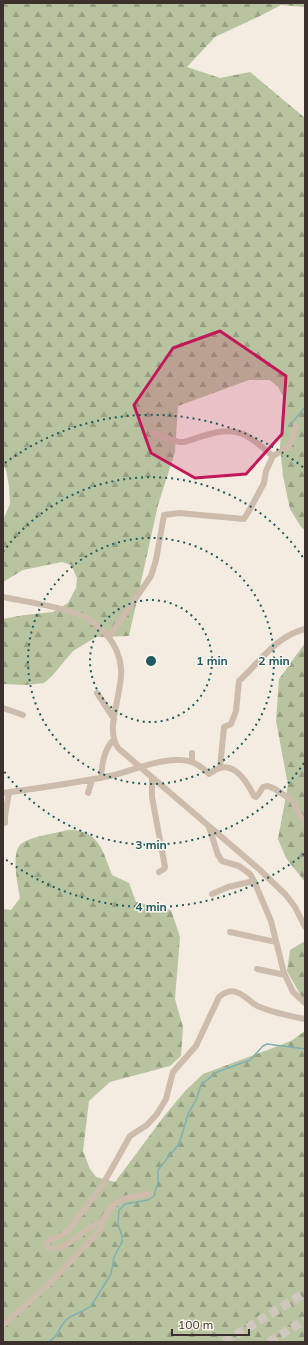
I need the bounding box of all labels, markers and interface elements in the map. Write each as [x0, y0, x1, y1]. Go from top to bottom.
text: 1 min [196, 653, 228, 668]
text: 2 min [258, 653, 290, 668]
centre of rings [144, 654, 158, 668]
text: 3 min [135, 837, 167, 852]
text: 4 min [135, 899, 167, 914]
scale bar [172, 1311, 249, 1337]
text: 100 m [178, 1317, 213, 1332]

